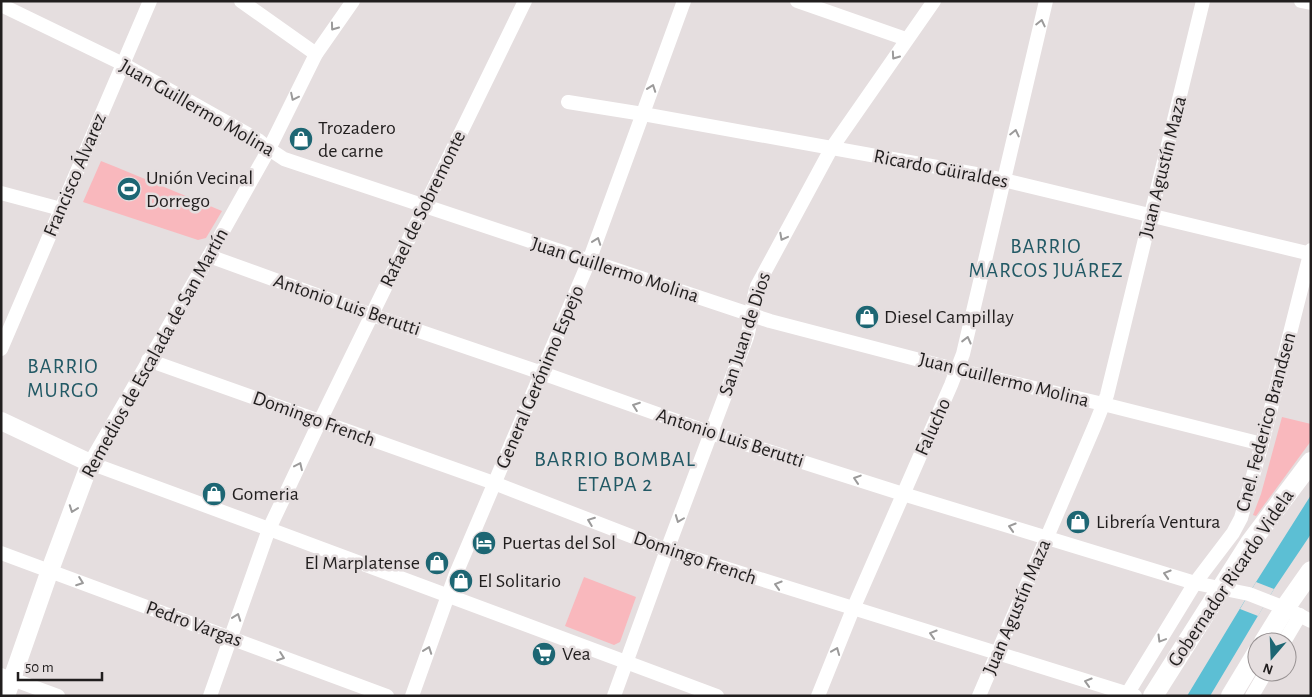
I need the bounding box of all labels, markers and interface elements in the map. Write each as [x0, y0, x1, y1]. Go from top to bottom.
one-way arrow [1035, 18, 1046, 27]
one-way arrow [331, 21, 340, 31]
one-way arrow [892, 50, 901, 60]
street label: Juan Guillermo Molina [116, 56, 278, 160]
one-way arrow [646, 84, 656, 93]
one-way arrow [290, 92, 300, 101]
street label: Juan Agustín Maza [1136, 94, 1190, 240]
street label: Francisco Álvarez [39, 110, 110, 240]
place label: Trozadero de carne [318, 118, 396, 161]
shop icon: Trozadero de carne [288, 126, 314, 152]
street label: Rafael de Sobremonte [377, 128, 469, 290]
one-way arrow [1009, 128, 1020, 137]
street label: Ricardo Güiraldes [872, 146, 1010, 192]
place label: Unión Vecinal Dorrego [146, 168, 253, 211]
sports icon: Unión Vecinal Dorrego [116, 176, 142, 202]
street label: Remedios de Escalada de San Martín [78, 225, 232, 481]
one-way arrow [779, 232, 789, 241]
street label: Juan Guillermo Molina [529, 233, 701, 307]
district label: BARRIO MARCOS JUÁREZ [968, 236, 1124, 281]
one-way arrow [591, 237, 601, 246]
street label: San Juan de Dios [716, 270, 774, 398]
street label: Antonio Luis Berutti [271, 271, 423, 339]
street label: General Gerónimo Espejo [492, 283, 588, 471]
shop icon: Diesel Campillay [854, 304, 880, 330]
place label: Diesel Campillay [884, 307, 1014, 327]
street label: Cnel. Federico Brandsen [1232, 330, 1300, 514]
one-way arrow [961, 335, 972, 344]
street label: Juan Guillermo Molina [917, 349, 1091, 411]
district label: BARRIO MURGO [27, 356, 99, 401]
street label: Domingo French [250, 388, 378, 450]
street label: Falucho [912, 395, 954, 459]
one-way arrow [632, 402, 641, 412]
street label: Antonio Luis Berutti [654, 405, 806, 471]
district label: BARRIO BOMBAL ETAPA 2 [534, 448, 696, 495]
one-way arrow [292, 462, 303, 471]
one-way arrow [853, 475, 861, 485]
shop icon: Gomeria [201, 481, 227, 507]
place label: Gomeria [232, 484, 299, 504]
street label: Gobernador Ricardo Videla [1164, 486, 1298, 670]
one-way arrow [69, 504, 79, 513]
shop icon: Librería Ventura [1065, 509, 1091, 535]
place label: Librería Ventura [1096, 512, 1221, 532]
one-way arrow [675, 514, 685, 523]
one-way arrow [588, 517, 596, 527]
one-way arrow [1008, 523, 1016, 533]
street label: Domingo French [631, 528, 759, 588]
hotel icon: Puertas del Sol [471, 530, 497, 556]
place label: Puertas del Sol [502, 533, 616, 553]
street label: Juan Agustín Maza [979, 536, 1055, 678]
shop icon: El Marplatense [424, 550, 450, 576]
place label: El Marplatense [304, 553, 420, 573]
shop icon: El Solitario [448, 568, 474, 594]
one-way arrow [1164, 570, 1172, 580]
place label: El Solitario [478, 571, 561, 591]
one-way arrow [75, 576, 84, 586]
one-way arrow [774, 581, 783, 591]
street label: Pedro Vargas [143, 597, 245, 651]
one-way arrow [231, 613, 241, 622]
one-way arrow [929, 629, 938, 639]
north arrow [1247, 632, 1297, 682]
one-way arrow [1157, 634, 1167, 643]
supermarket icon: Vea [531, 641, 557, 667]
place label: Vea [562, 644, 591, 664]
one-way arrow [422, 646, 432, 655]
one-way arrow [830, 647, 840, 655]
scale bar [18, 650, 101, 682]
one-way arrow [277, 651, 285, 661]
text: 50 m [25, 660, 54, 675]
text: N [1261, 660, 1275, 677]
one-way arrow [1085, 677, 1093, 687]

